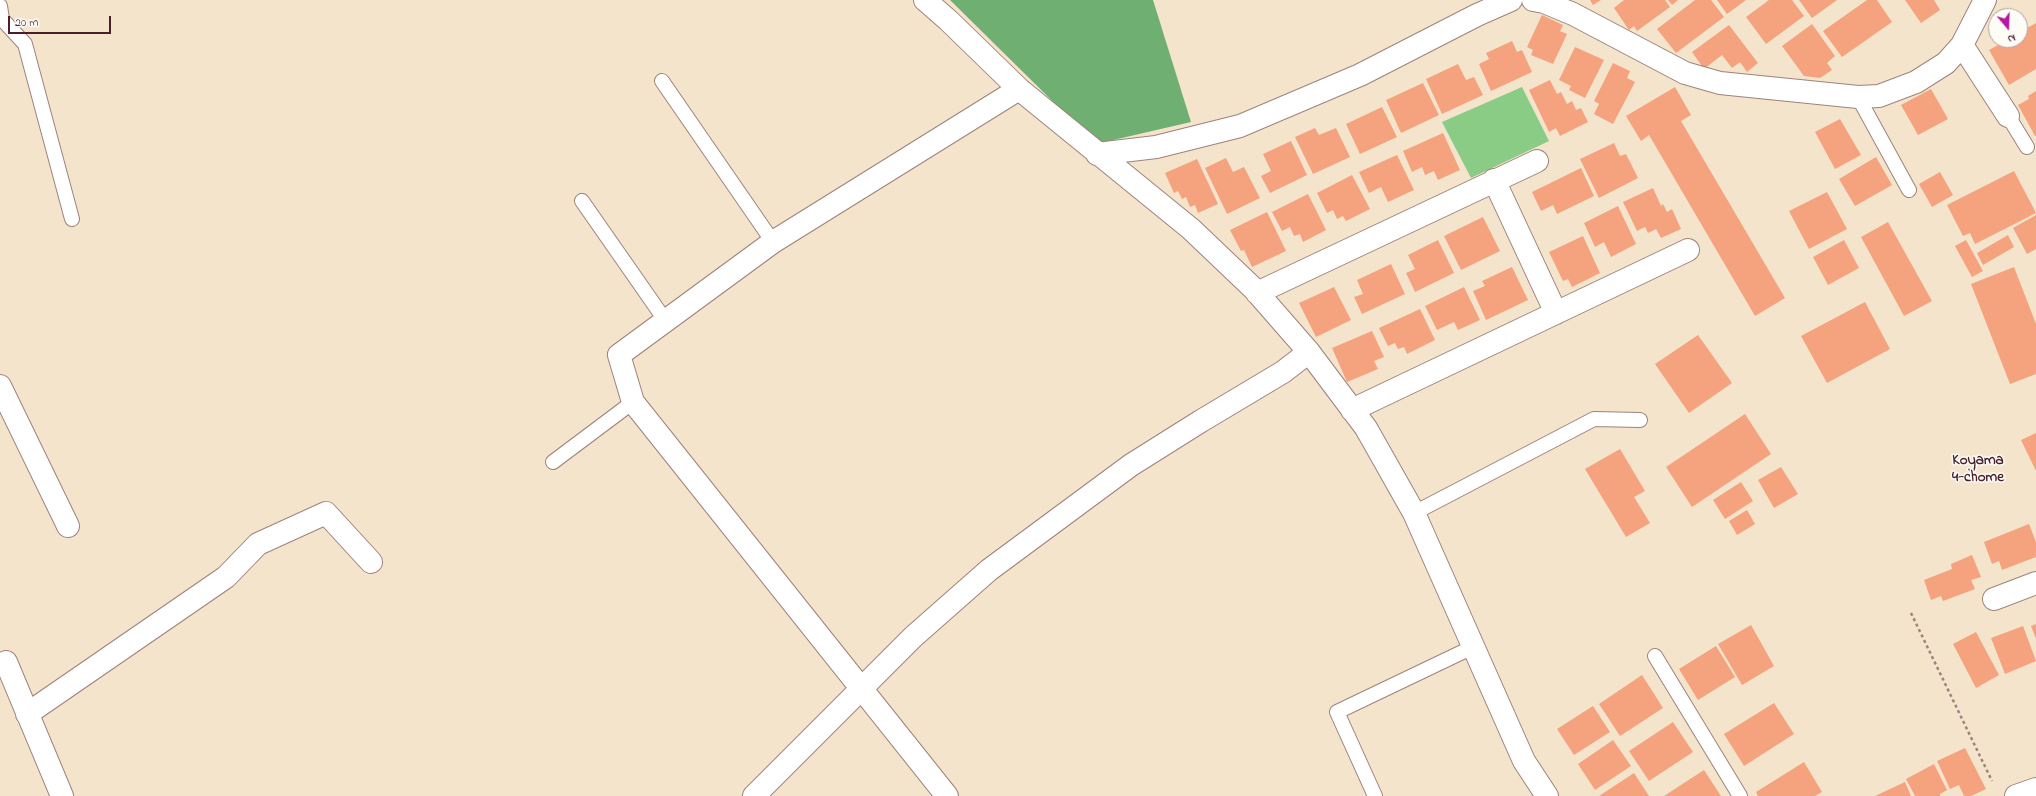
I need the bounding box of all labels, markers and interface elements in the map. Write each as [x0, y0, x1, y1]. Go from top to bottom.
scale bar [10, 8, 113, 34]
north arrow [1988, 8, 2028, 48]
text: 20 m [15, 14, 38, 32]
text: N [2005, 30, 2018, 47]
district label: Koyama 4-chome [1952, 453, 2004, 488]

